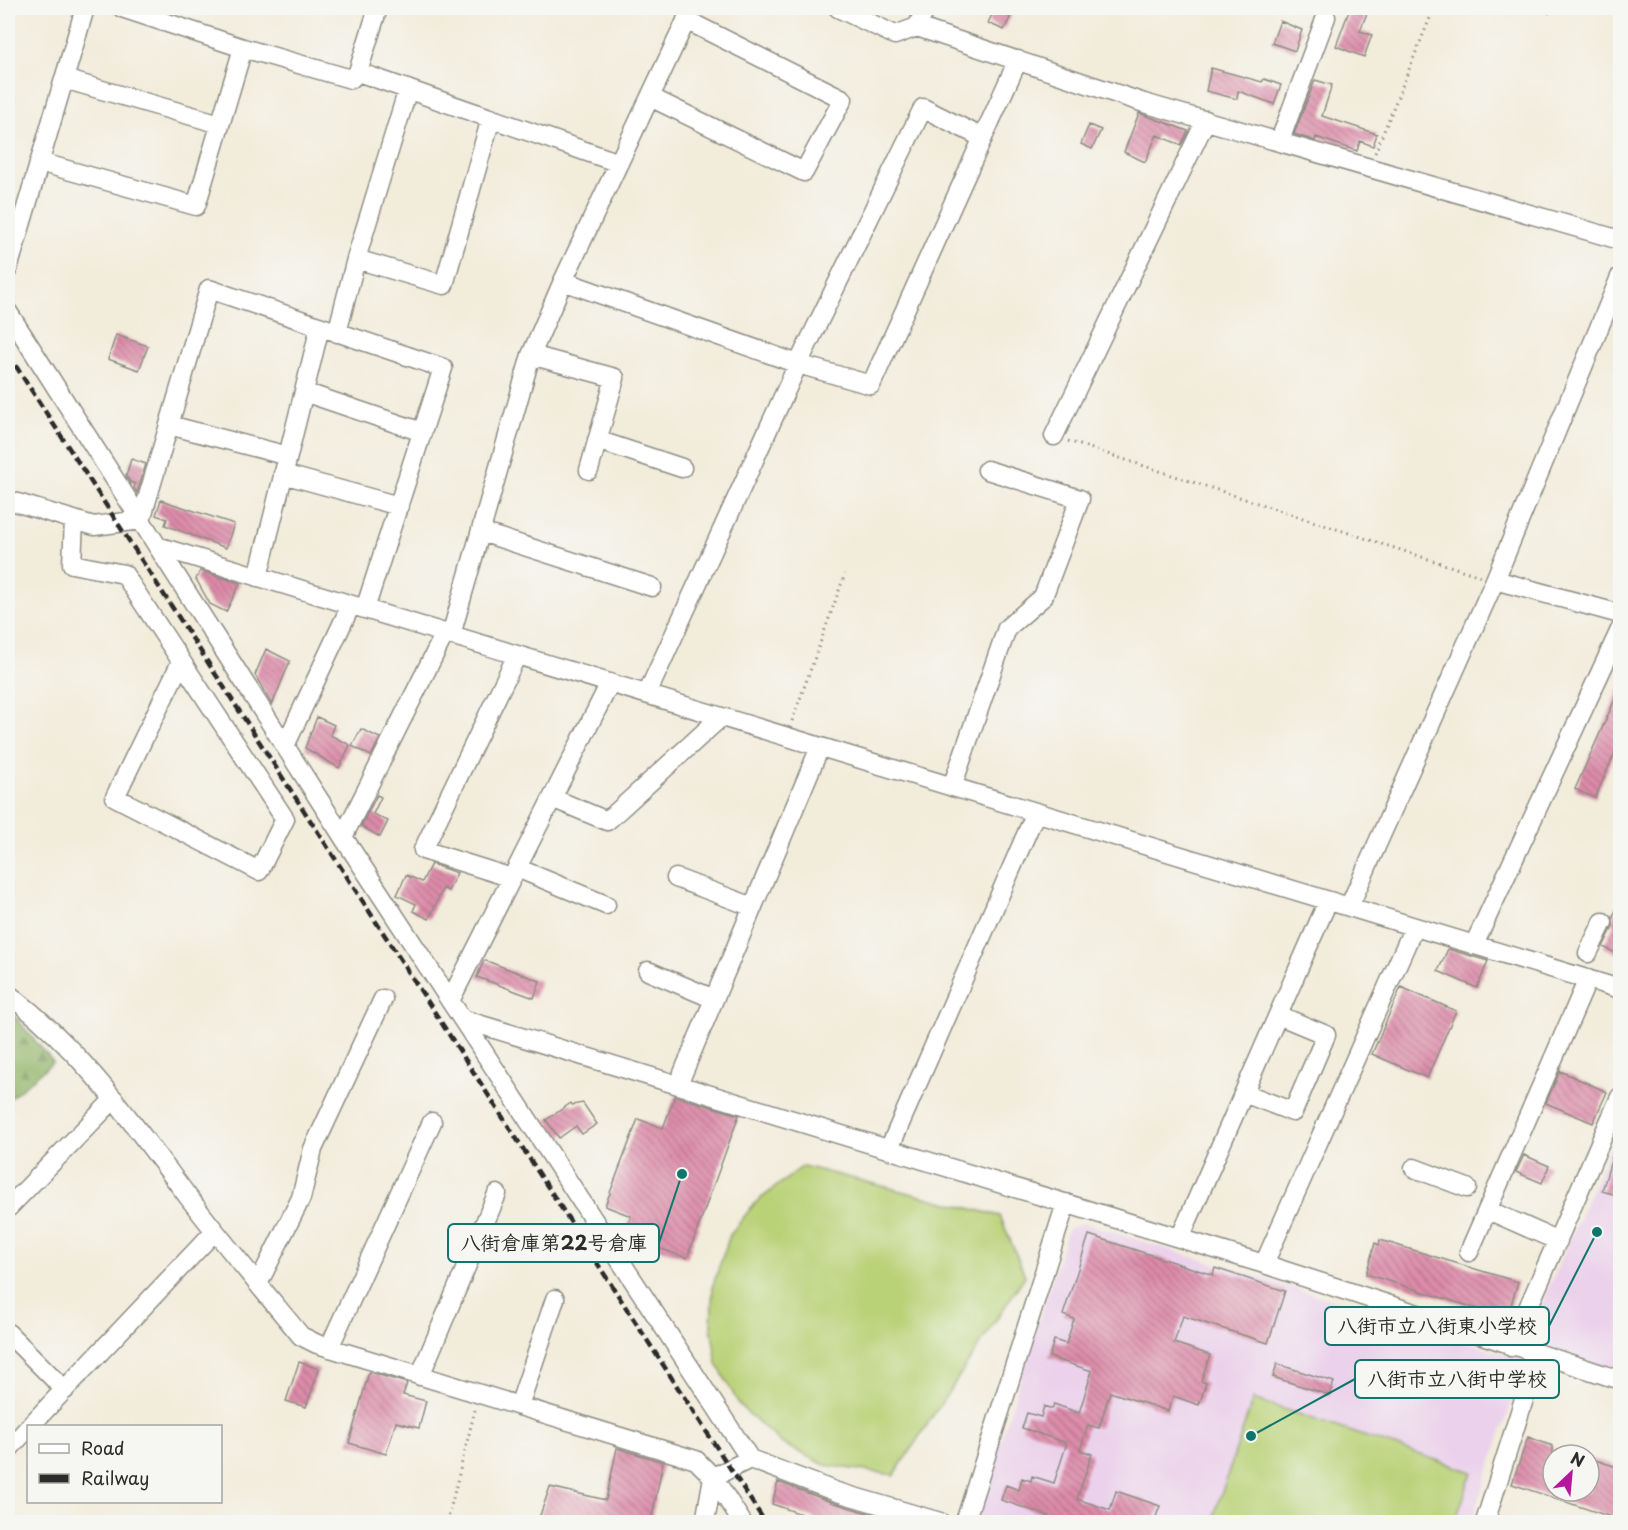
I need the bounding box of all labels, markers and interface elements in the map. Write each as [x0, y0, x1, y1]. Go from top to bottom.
callout: 八街倉庫第22号倉庫 [448, 1224, 659, 1262]
text: 八街倉庫第22号倉庫 [460, 1227, 648, 1257]
callout: 八街市立八街東小学校 [1325, 1307, 1549, 1345]
text: 八街市立八街東小学校 [1337, 1310, 1537, 1340]
callout: 八街市立八街中学校 [1355, 1360, 1559, 1398]
text: 八街市立八街中学校 [1367, 1363, 1547, 1393]
legend [27, 1425, 222, 1503]
text: Road [81, 1434, 125, 1461]
north arrow [1541, 1443, 1601, 1503]
text: N [1567, 1445, 1589, 1472]
text: Railway [81, 1464, 149, 1491]

